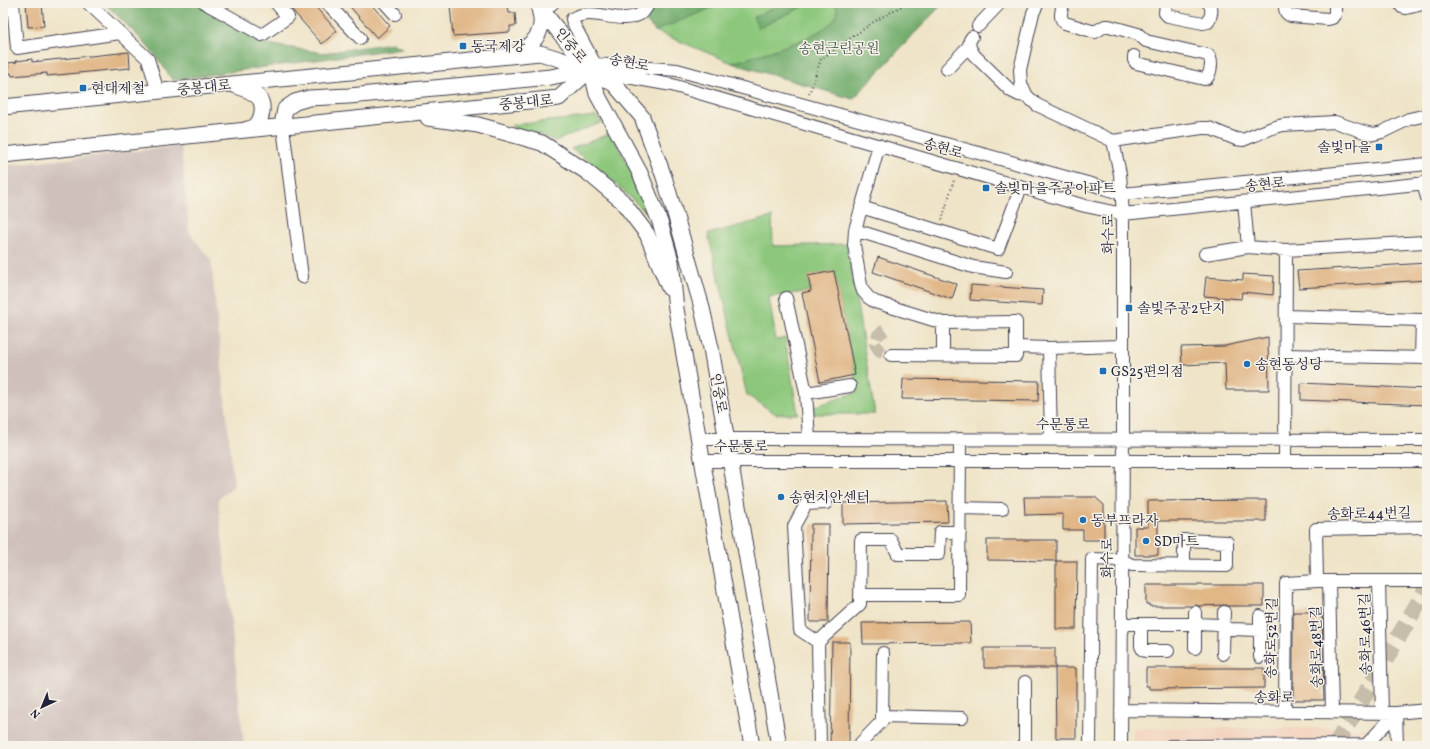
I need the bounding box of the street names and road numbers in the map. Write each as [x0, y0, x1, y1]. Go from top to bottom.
street label: 인중로 [550, 24, 590, 68]
street label: 송현로 [607, 50, 651, 77]
street label: 중봉대로 [176, 76, 233, 101]
street label: 중봉대로 [498, 91, 555, 116]
street label: 송현로 [920, 135, 965, 164]
street label: 송현로 [1244, 174, 1287, 197]
street label: 화수로 [1100, 213, 1119, 254]
street label: 인중로 [705, 372, 730, 415]
street label: 수문통로 [1036, 416, 1091, 435]
street label: 수문통로 [714, 438, 769, 457]
street label: 송화로44번길 [1327, 504, 1411, 525]
street label: 화수로 [1099, 537, 1118, 578]
street label: 송화로46번길 [1356, 592, 1377, 676]
street label: 송화로52번길 [1262, 597, 1283, 679]
street label: 송화로48번길 [1307, 605, 1328, 689]
street label: 송화로 [1254, 689, 1295, 708]

